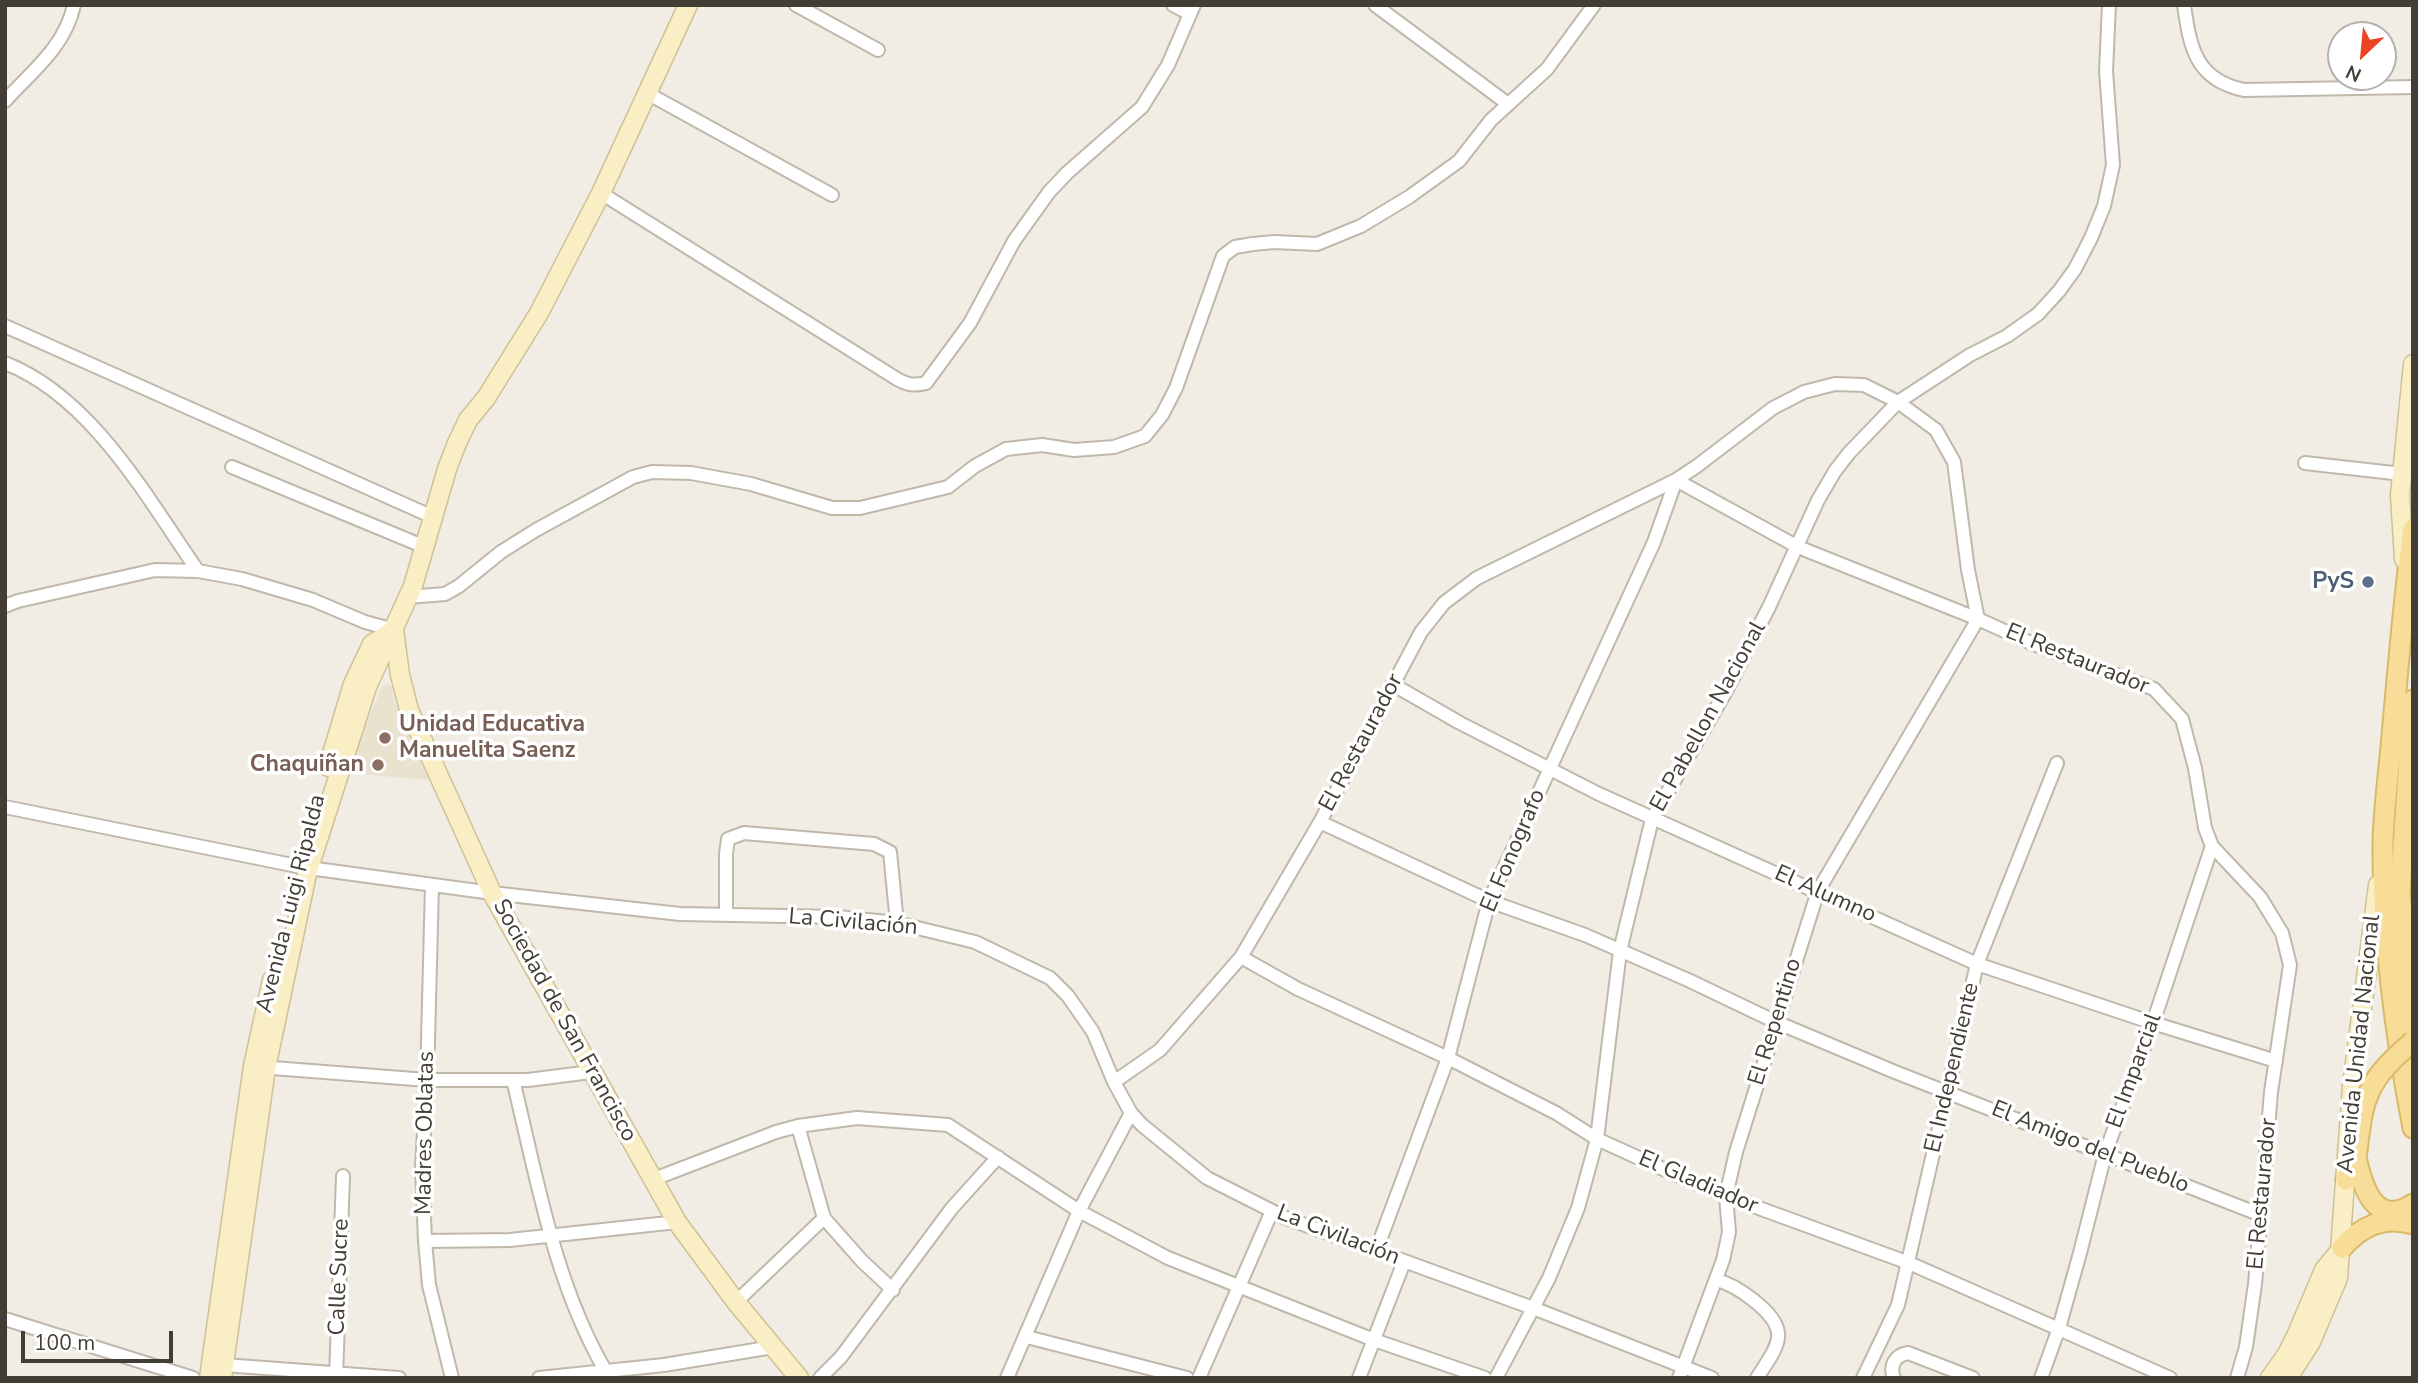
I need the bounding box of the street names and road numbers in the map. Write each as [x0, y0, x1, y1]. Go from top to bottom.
street label: El Pabellon Nacional [1645, 617, 1773, 817]
street label: El Restaurador [2001, 619, 2153, 701]
street label: El Restaurador [1314, 669, 1410, 817]
street label: El Fonografo [1476, 785, 1552, 917]
street label: Avenida Luigi Ripalda [252, 792, 332, 1016]
street label: El Alumno [1770, 860, 1880, 930]
street label: Sociedad de San Francisco [486, 895, 642, 1147]
street label: La Civilación [787, 904, 919, 942]
street label: Avenida Unidad Nacional [2333, 913, 2387, 1175]
street label: El Repentino [1744, 955, 1808, 1089]
street label: El Independiente [1920, 980, 1986, 1156]
street label: El Imparcial [2101, 1010, 2169, 1132]
street label: Madres Oblatas [411, 1051, 441, 1215]
street label: El Amigo del Pueblo [1987, 1096, 2193, 1200]
street label: El Restaurador [2243, 1117, 2283, 1271]
street label: El Gladiador [1634, 1145, 1762, 1221]
street label: La Civilación [1273, 1200, 1403, 1272]
street label: Calle Sucre [324, 1218, 356, 1336]

